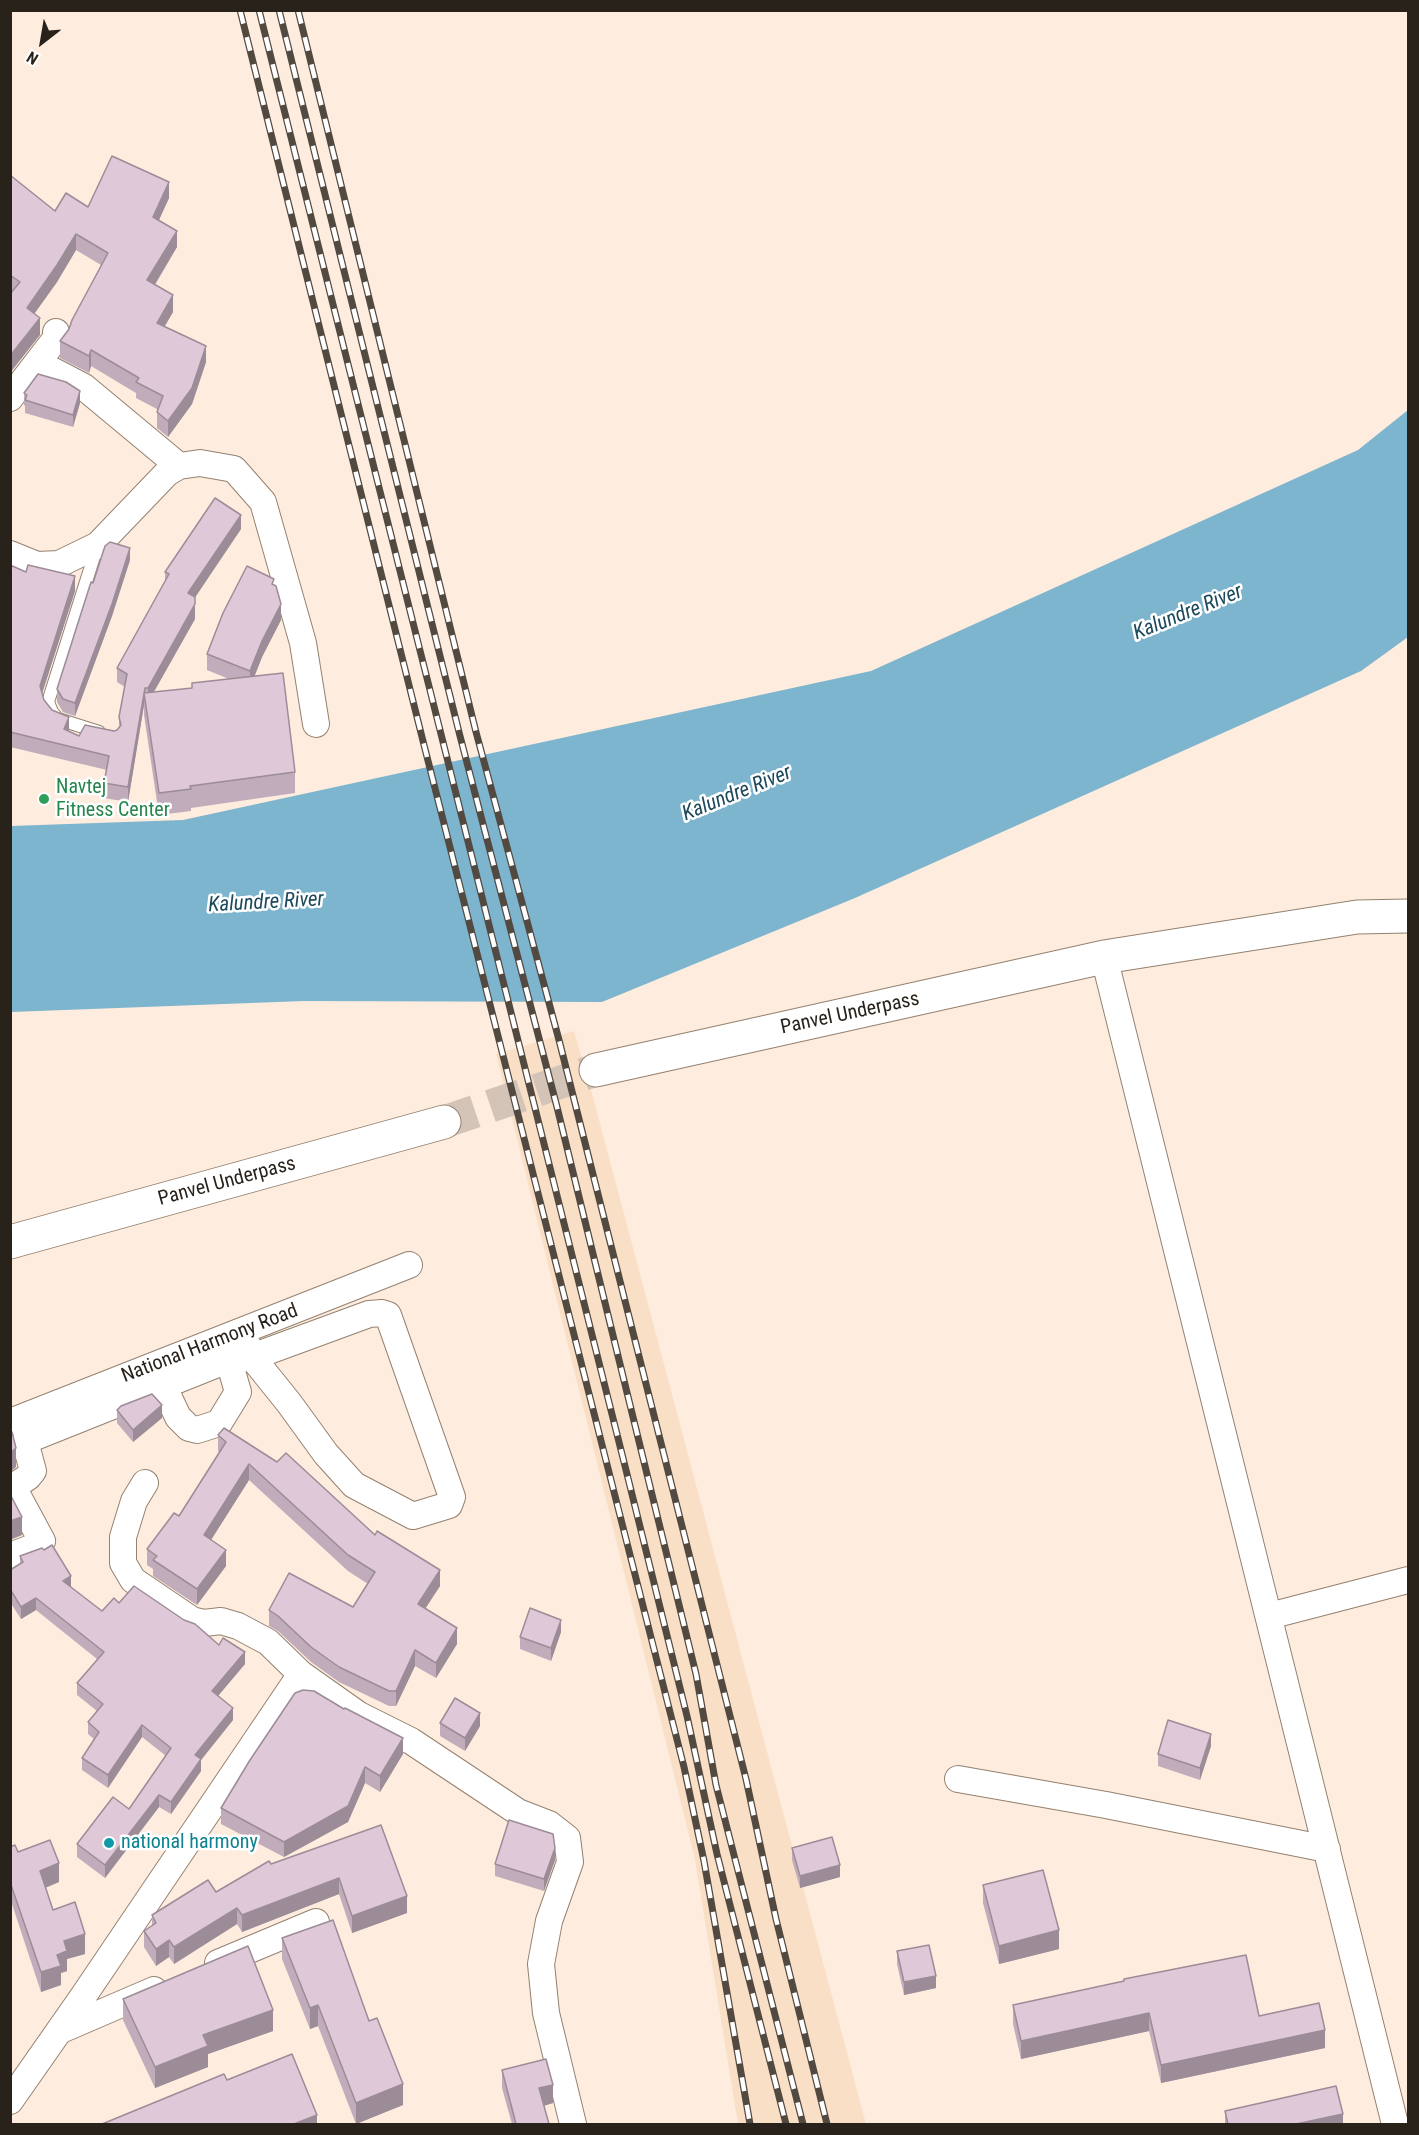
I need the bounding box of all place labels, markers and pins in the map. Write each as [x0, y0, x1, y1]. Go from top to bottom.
place label: Navtej Fitness Center [56, 776, 170, 823]
marker: Navtej Fitness Center [37, 792, 51, 806]
place label: national harmony [121, 1831, 258, 1855]
marker: national harmony [102, 1836, 116, 1850]

